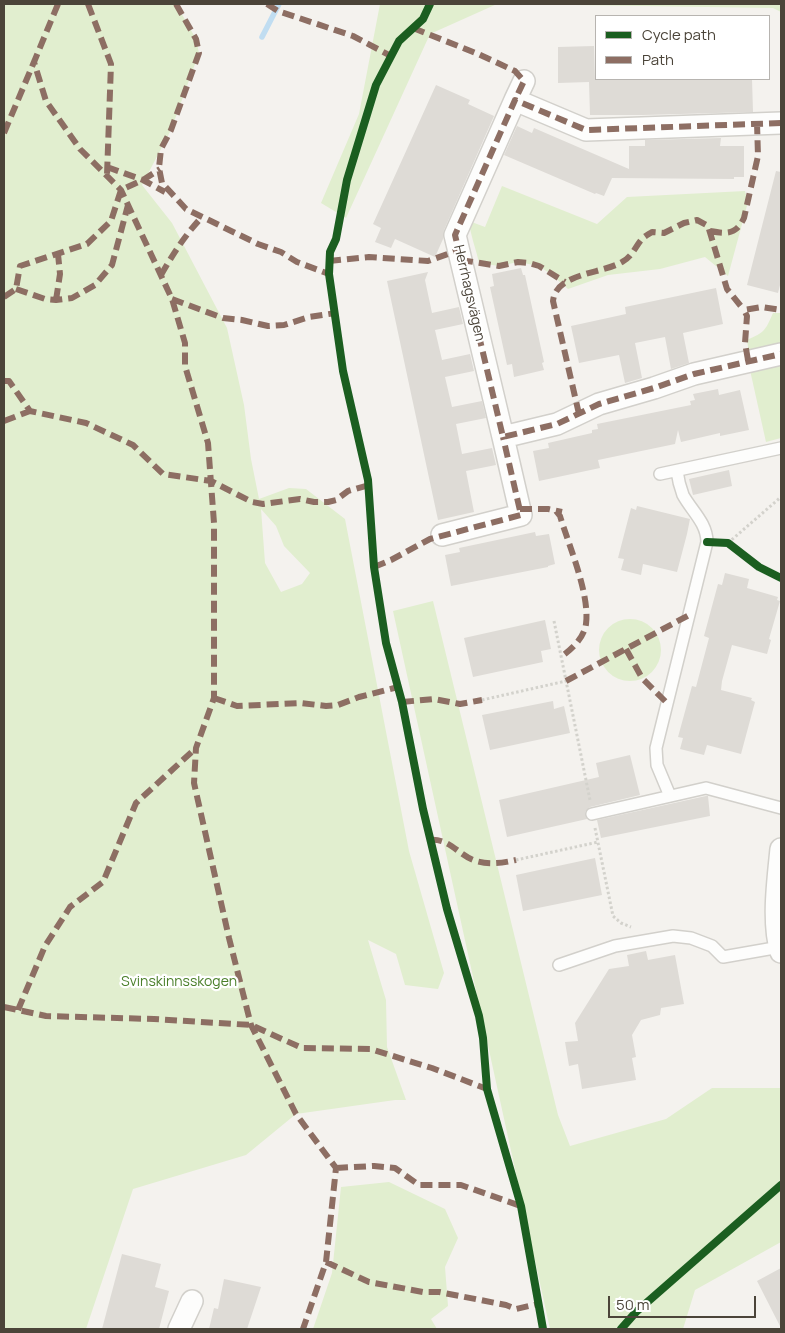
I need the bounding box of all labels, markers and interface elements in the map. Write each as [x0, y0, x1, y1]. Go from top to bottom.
legend [595, 15, 770, 80]
text: Cycle path [642, 24, 716, 45]
text: Path [642, 49, 674, 70]
street label: Herrhagsvägen [450, 243, 488, 343]
park label: Svinskinnsskogen [121, 974, 237, 990]
scale bar [610, 1286, 758, 1318]
text: 50 m [616, 1294, 650, 1315]

